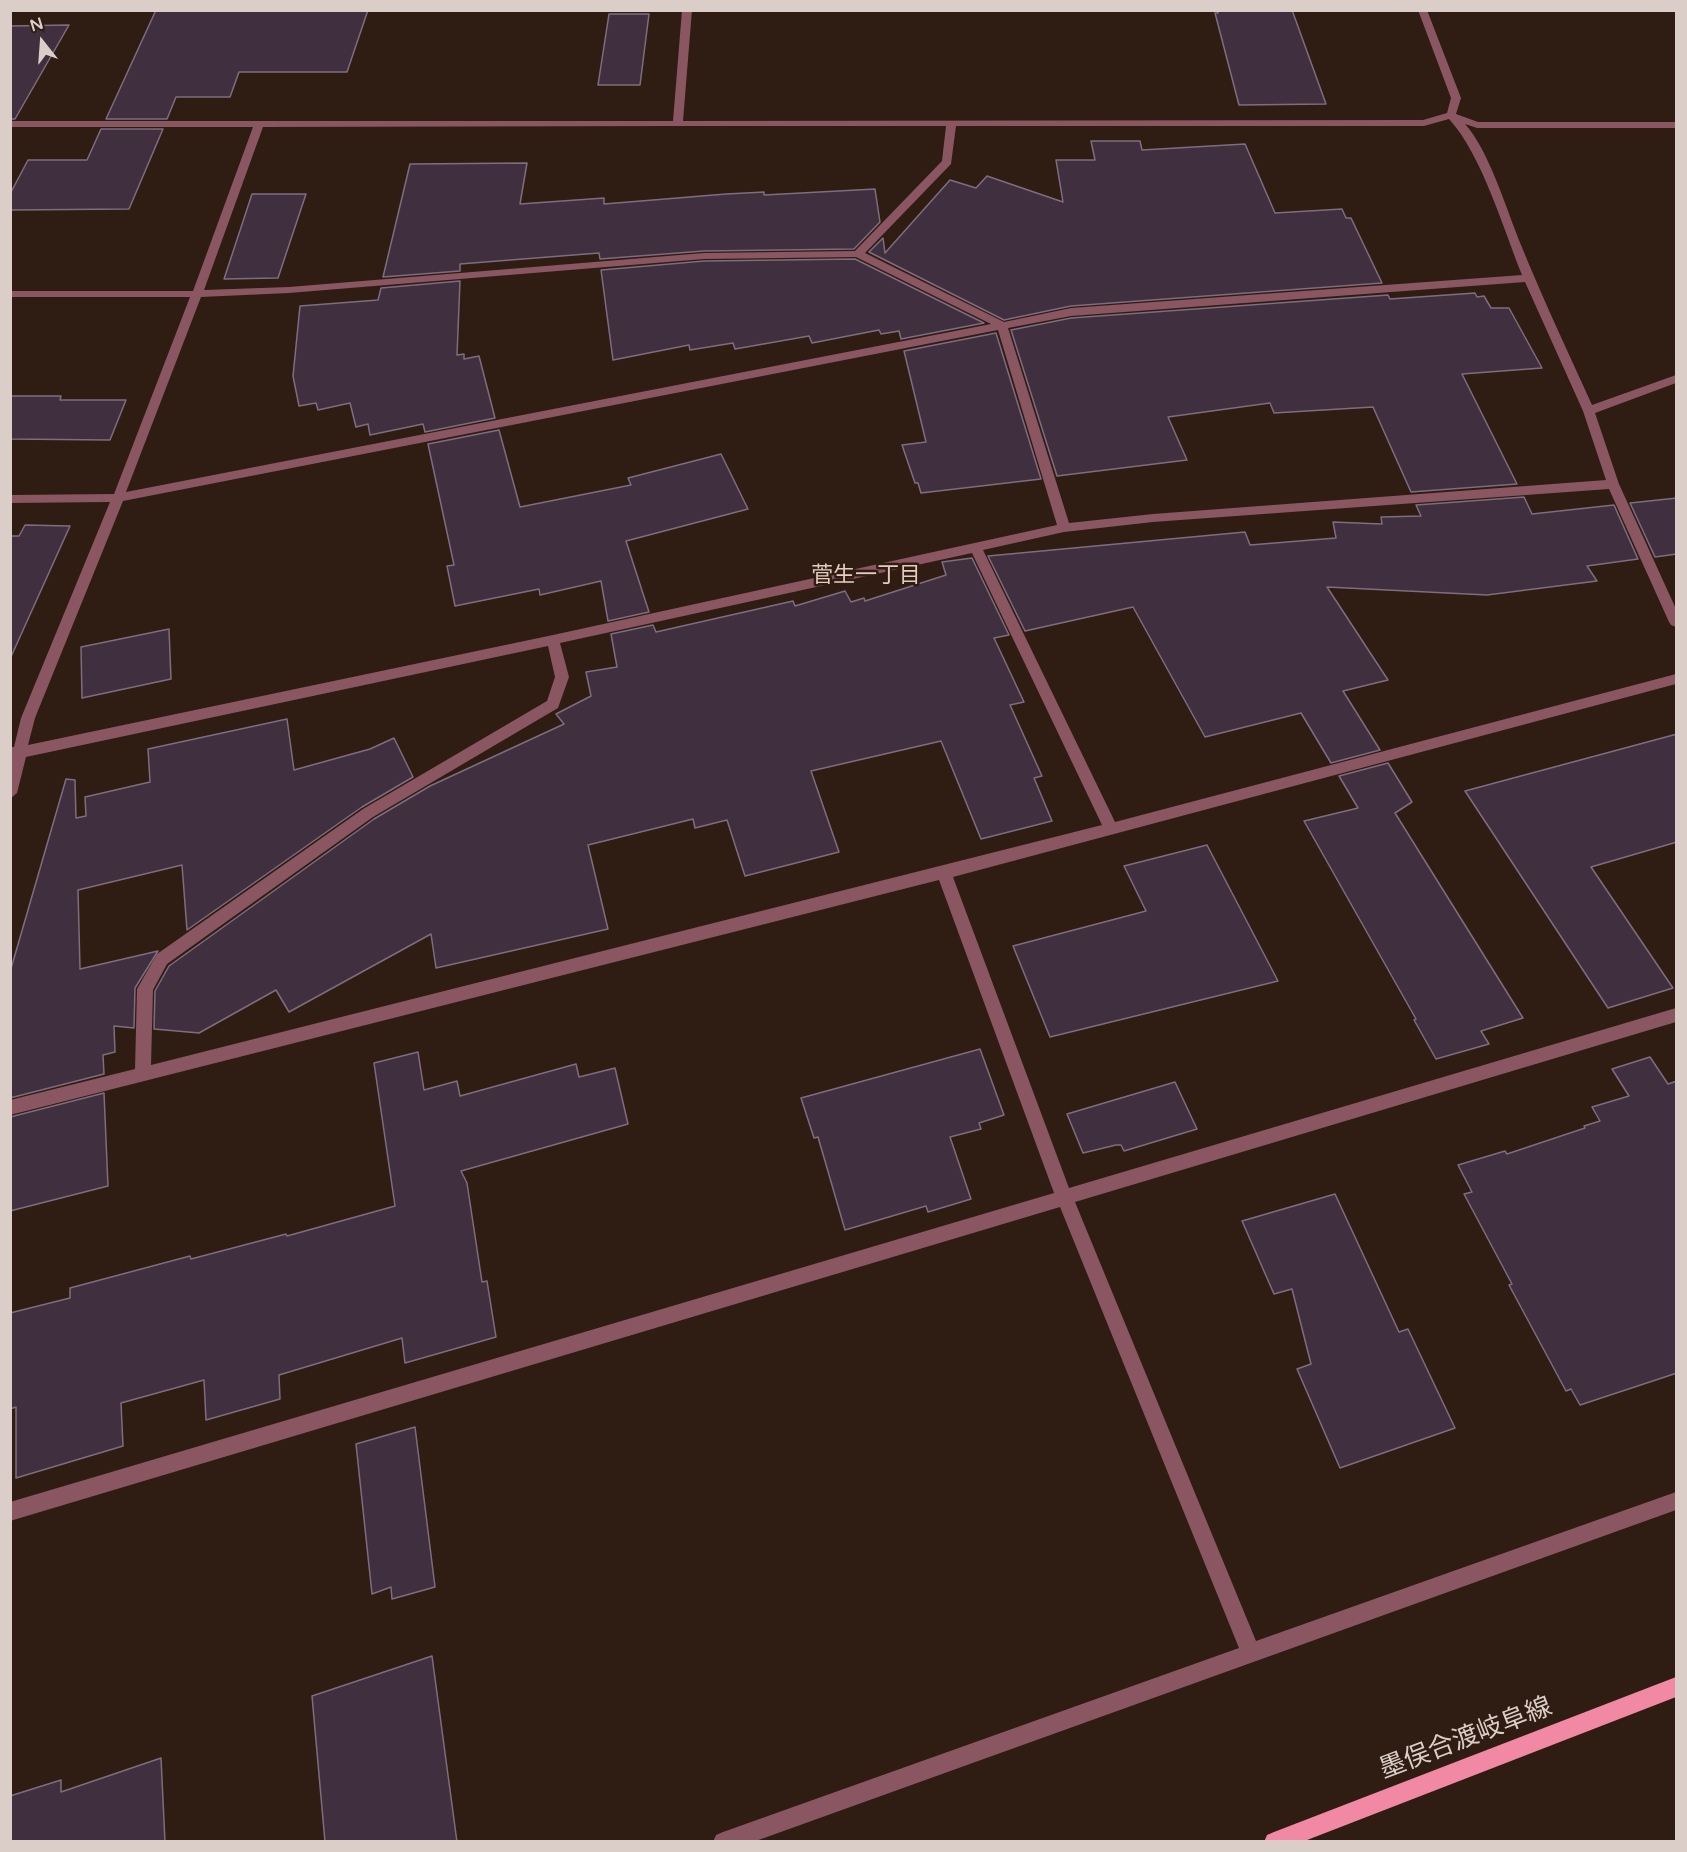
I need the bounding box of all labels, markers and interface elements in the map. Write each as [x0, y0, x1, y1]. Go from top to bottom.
north arrow [12, 12, 72, 72]
text: N [28, 13, 46, 36]
district label: 菅生一丁目 [811, 563, 921, 589]
street label: 墨俣合渡岐阜線 [1375, 1692, 1557, 1786]

